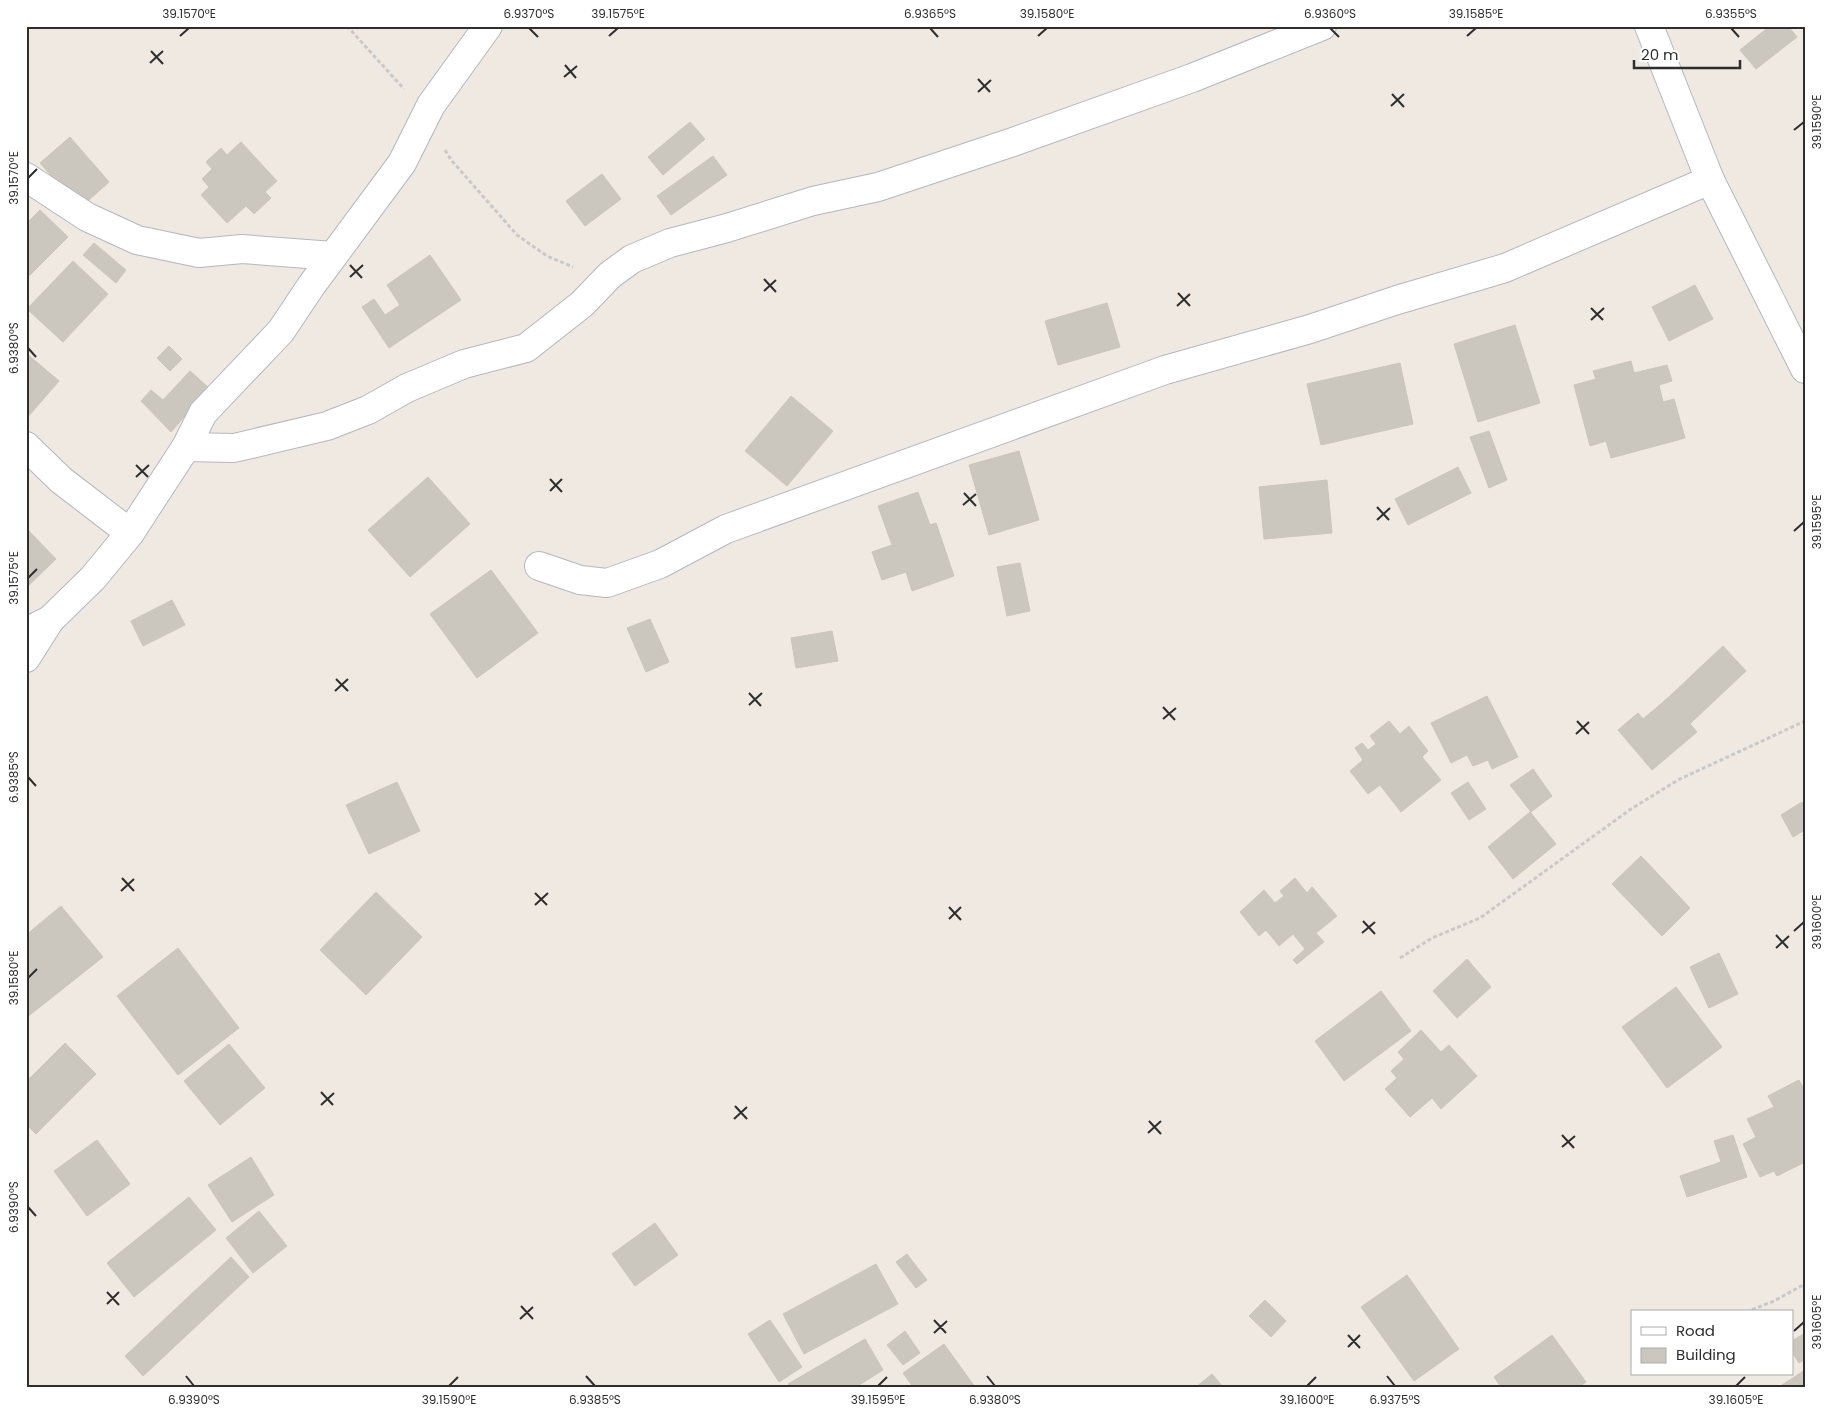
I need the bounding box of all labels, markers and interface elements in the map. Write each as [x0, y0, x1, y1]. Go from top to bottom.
text: 39.1570°E [162, 5, 216, 22]
text: 6.9370°S [504, 5, 554, 22]
text: 39.1575°E [591, 5, 645, 22]
text: 6.9365°S [904, 5, 956, 22]
text: 39.1580°E [1020, 5, 1074, 22]
text: 6.9360°S [1304, 5, 1356, 22]
text: 39.1585°E [1449, 5, 1503, 22]
text: 6.9355°S [1705, 5, 1757, 22]
scale bar [1634, 38, 1740, 70]
text: 20 m [1641, 44, 1679, 65]
text: 39.1590°E [1808, 95, 1825, 149]
text: 39.1570°E [5, 151, 22, 205]
text: 6.9380°S [5, 322, 22, 374]
text: 39.1595°E [1808, 495, 1825, 549]
text: 39.1575°E [5, 551, 22, 605]
text: 6.9385°S [5, 751, 22, 803]
text: 39.1600°E [1808, 895, 1825, 949]
text: 39.1580°E [5, 951, 22, 1005]
text: 6.9390°S [5, 1181, 22, 1233]
text: 39.1605°E [1808, 1295, 1825, 1349]
legend [1631, 1310, 1794, 1376]
text: Road [1676, 1320, 1715, 1341]
text: Building [1676, 1344, 1736, 1365]
text: 6.9390°S [168, 1391, 220, 1408]
text: 39.1590°E [422, 1391, 476, 1408]
text: 6.9385°S [569, 1391, 621, 1408]
text: 39.1595°E [851, 1391, 905, 1408]
text: 6.9380°S [969, 1391, 1021, 1408]
text: 39.1600°E [1280, 1391, 1334, 1408]
text: 6.9375°S [1370, 1391, 1420, 1408]
text: 39.1605°E [1709, 1391, 1763, 1408]

